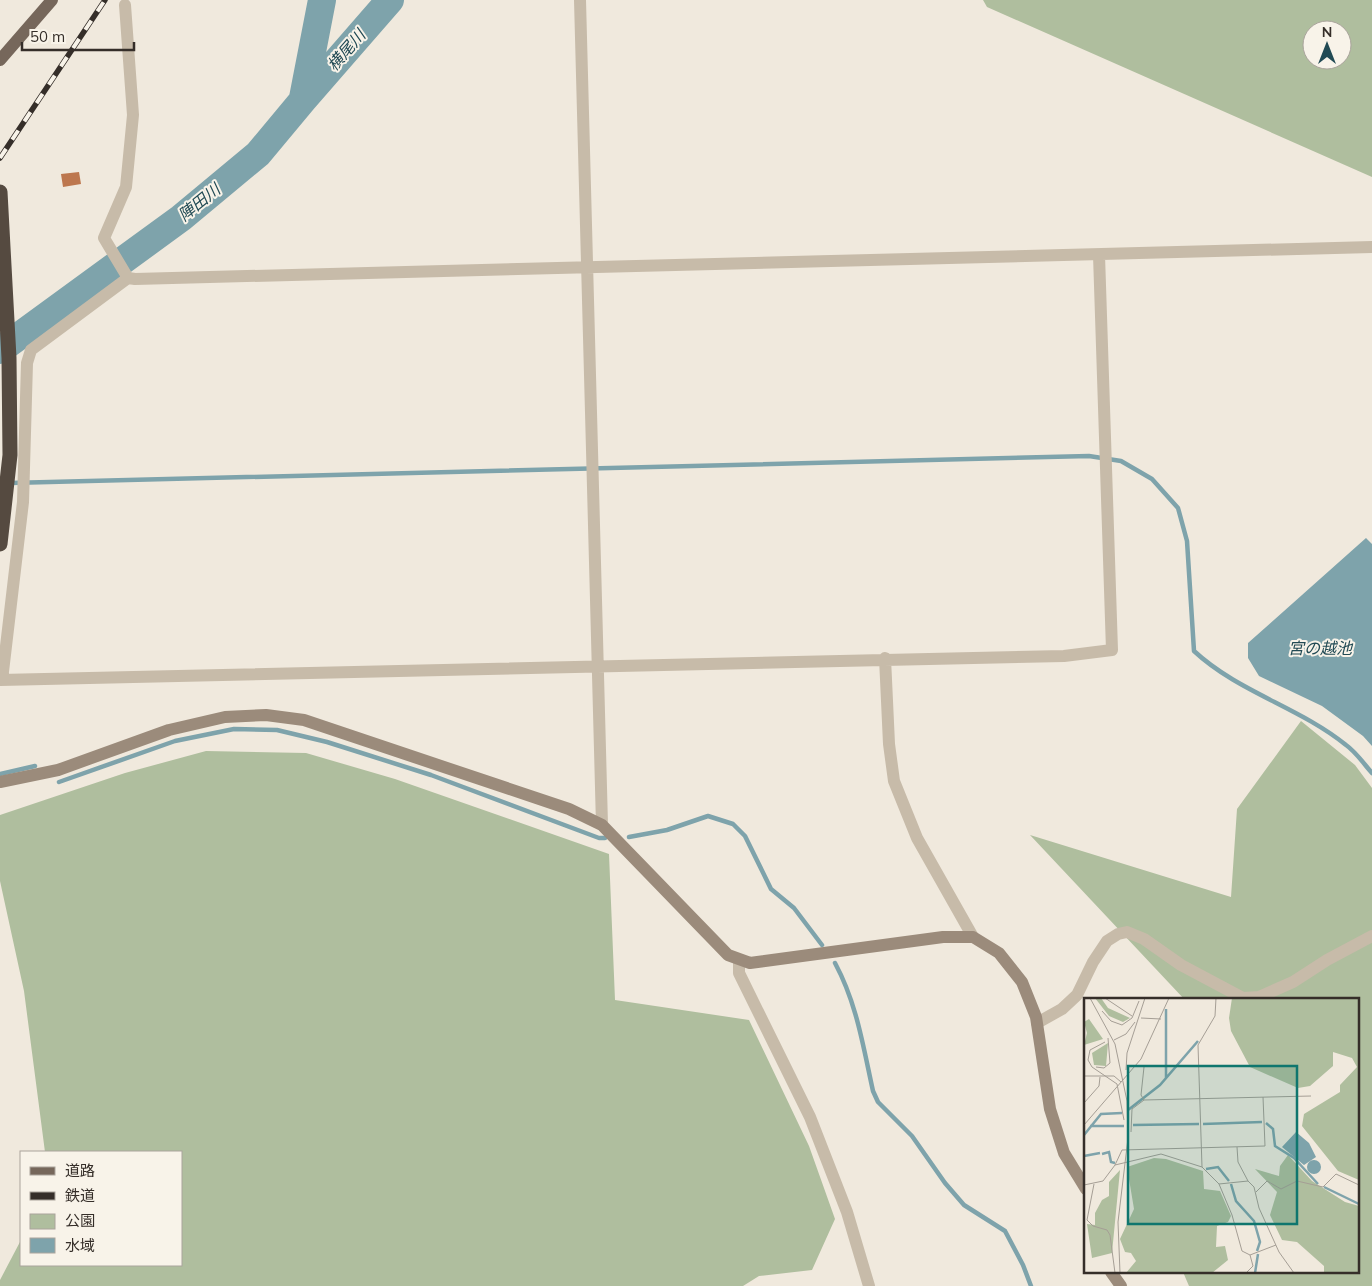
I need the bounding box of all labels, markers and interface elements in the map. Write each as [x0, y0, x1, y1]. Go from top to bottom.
scale bar [22, 20, 135, 52]
north arrow [1302, 20, 1352, 70]
text: N [1322, 23, 1332, 41]
water label: 横尾川 [323, 24, 371, 75]
text: 50 m [30, 27, 65, 46]
water label: 陣田川 [174, 178, 225, 225]
water label: 宮の越池 [1288, 638, 1354, 658]
inset map [1084, 998, 1360, 1274]
legend [20, 1151, 182, 1266]
text: 道路 [65, 1161, 95, 1180]
text: 鉄道 [65, 1186, 95, 1205]
text: 公園 [65, 1211, 95, 1230]
text: 水域 [65, 1236, 95, 1255]

